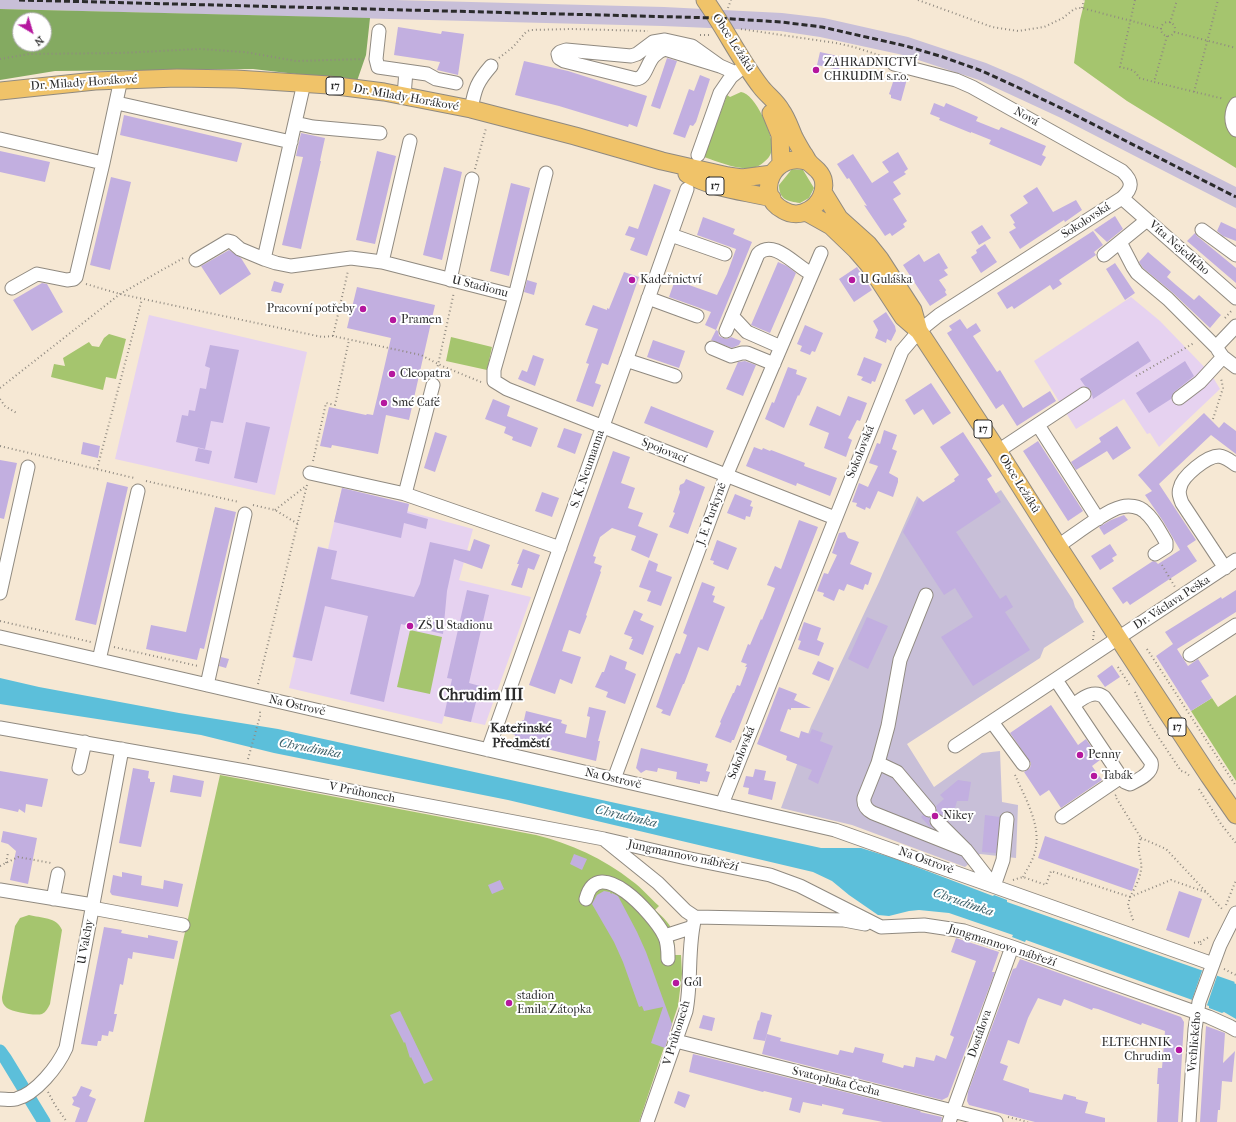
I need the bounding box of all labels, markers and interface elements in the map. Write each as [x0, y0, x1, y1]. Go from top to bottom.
street label: Obce Ležáků [709, 11, 757, 75]
north arrow [12, 12, 52, 52]
text: N [32, 33, 46, 49]
place label: ZAHRADNICTVÍ CHRUDIM s.r.o. [824, 56, 917, 84]
marker: ZAHRADNICTVÍ CHRUDIM s.r.o. [811, 65, 821, 75]
street label: Dr. Milady Horákové [30, 72, 138, 94]
road number: 17 [326, 77, 344, 95]
street label: Dr. Milady Horákové [352, 82, 460, 114]
street label: Nová [1011, 104, 1041, 130]
road number: 17 [706, 177, 724, 195]
street label: Sokolovská [1059, 200, 1113, 242]
street label: Víta Nejedlého [1146, 218, 1212, 278]
street label: U Stadionu [450, 273, 510, 301]
place label: Kadeřnictví [640, 273, 702, 287]
place label: U Guláška [860, 273, 912, 287]
marker: Kadeřnictví [627, 275, 637, 285]
marker: U Guláška [847, 275, 857, 285]
place label: Pracovní potřeby [267, 302, 355, 316]
marker: Pracovní potřeby [358, 304, 368, 314]
place label: Pramen [401, 313, 442, 327]
marker: Pramen [388, 315, 398, 325]
place label: Cleopatra [400, 367, 450, 381]
marker: Cleopatra [387, 369, 397, 379]
place label: Smé Café [392, 396, 440, 410]
marker: Smé Café [379, 398, 389, 408]
road number: 17 [974, 420, 992, 438]
street label: Sokolovská [844, 424, 878, 480]
street label: S. K. Neumanna [568, 428, 608, 510]
street label: Spojovací [639, 435, 689, 467]
street label: Obce Ležáků [995, 452, 1043, 516]
street label: J. E. Purkyně [694, 481, 730, 547]
street label: Dr. Václava Peška [1131, 573, 1213, 633]
place label: ZŠ U Stadionu [418, 619, 492, 633]
marker: ZŠ U Stadionu [405, 621, 415, 631]
district label: Chrudim III [439, 686, 523, 706]
street label: Na Ostrově [267, 692, 327, 720]
road number: 17 [1168, 718, 1186, 736]
district label: Kateřinské Předměstí [490, 721, 552, 752]
street label: Sokolovská [725, 725, 759, 781]
water label: Chrudimka [278, 735, 342, 763]
place label: Penny [1088, 748, 1121, 762]
marker: Penny [1075, 750, 1085, 760]
street label: Na Ostrově [583, 765, 643, 793]
place label: Tabák [1102, 769, 1133, 783]
marker: Tabák [1089, 771, 1099, 781]
street label: V Průhonech [328, 780, 396, 806]
water label: Chrudimka [594, 802, 658, 832]
place label: Nikey [943, 809, 974, 823]
marker: Nikey [930, 811, 940, 821]
street label: Jungmannovo nábřeží [626, 837, 740, 875]
street label: Na Ostrově [896, 844, 956, 878]
water label: Chrudimka [931, 885, 995, 921]
street label: U Valchy [75, 918, 97, 966]
street label: Jungmannovo nábřeží [946, 922, 1058, 970]
place label: Gól [684, 976, 702, 990]
marker: Gól [671, 978, 681, 988]
place label: stadion Emila Zátopka [517, 989, 591, 1017]
marker: stadion Emila Zátopka [504, 998, 514, 1008]
street label: V Průhonech [660, 999, 694, 1067]
street label: Dostálova [965, 1008, 995, 1060]
street label: Vrchlického [1185, 1011, 1205, 1073]
place label: ELTECHNIK Chrudim [1101, 1036, 1171, 1064]
marker: ELTECHNIK Chrudim [1174, 1045, 1184, 1055]
street label: Svatopluka Čecha [791, 1064, 881, 1100]

